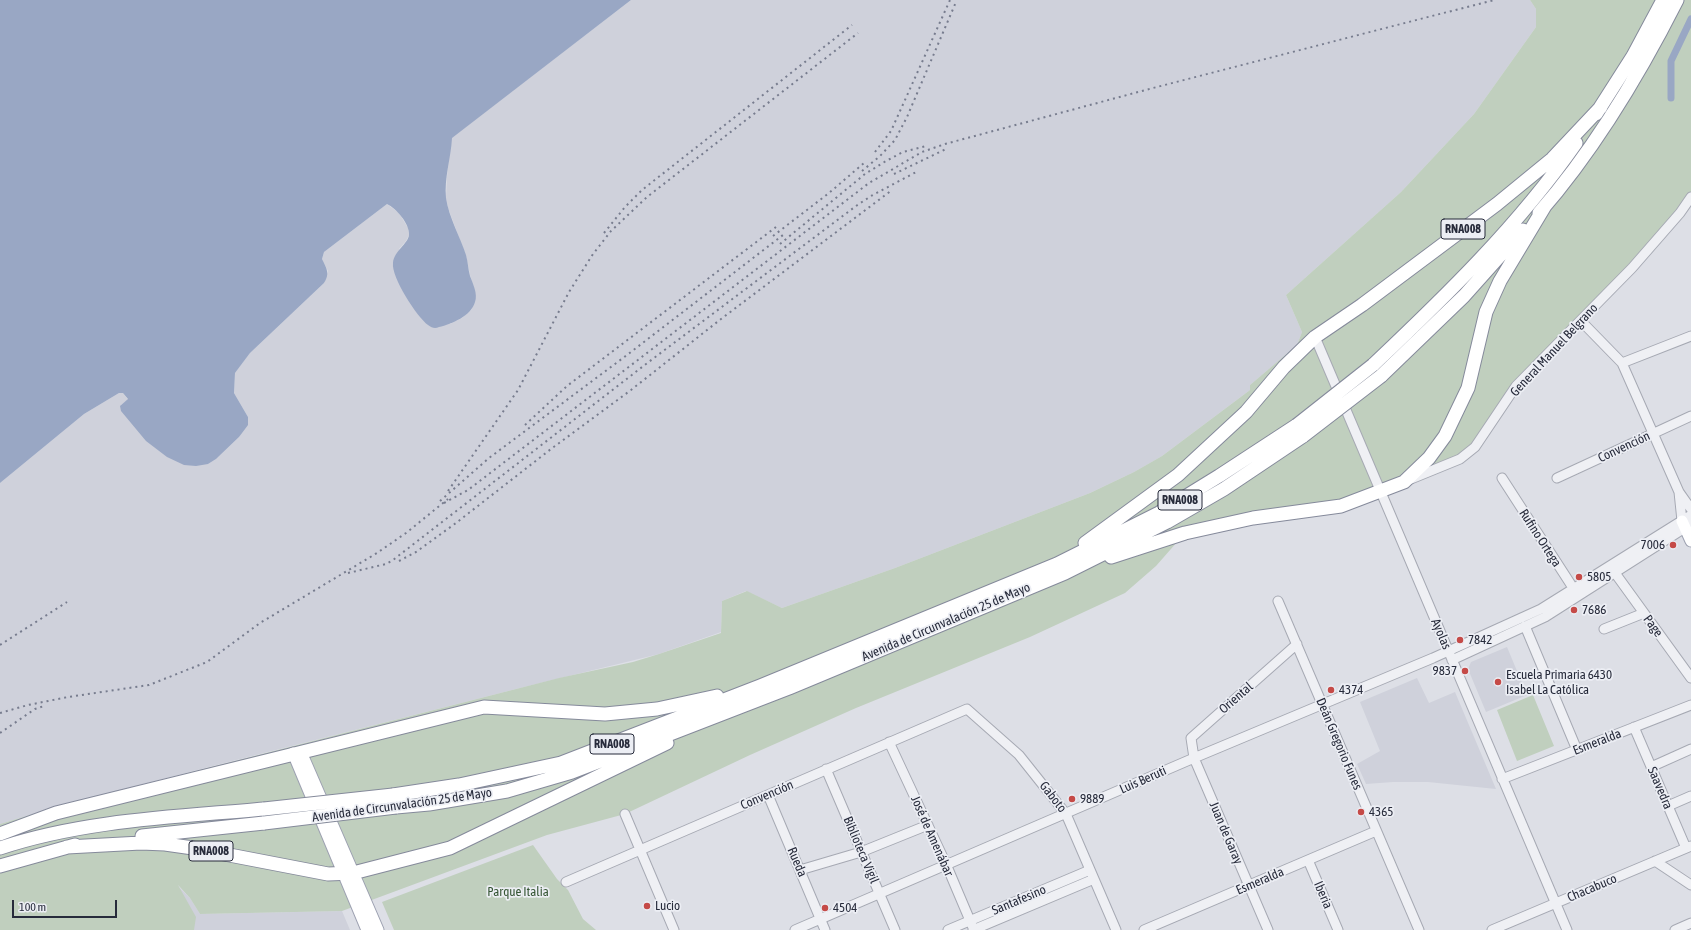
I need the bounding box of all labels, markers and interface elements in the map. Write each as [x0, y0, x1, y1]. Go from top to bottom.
road number: RNA008 [1441, 219, 1485, 239]
street label: General Manuel Belgrano [1507, 300, 1601, 400]
street label: Convención [1595, 428, 1653, 466]
road number: RNA008 [1158, 490, 1202, 510]
street label: Rufino Ortega [1516, 506, 1564, 570]
place label: 7006 [1641, 537, 1665, 553]
marker: 7006 [1668, 540, 1678, 550]
place label: 5805 [1587, 569, 1611, 585]
marker: 5805 [1574, 572, 1584, 582]
street label: Avenida de Circunvalación 25 de Mayo [859, 579, 1033, 665]
place label: 7686 [1582, 602, 1606, 618]
marker: 7686 [1569, 605, 1579, 615]
street label: Page [1640, 612, 1666, 640]
street label: Ayolas [1428, 616, 1454, 652]
place label: 7842 [1468, 632, 1492, 648]
marker: 7842 [1455, 635, 1465, 645]
place label: 9837 [1433, 663, 1457, 679]
marker: 9837 [1460, 666, 1470, 676]
place label: Escuela Primaria 6430 Isabel La Católica [1506, 667, 1612, 698]
marker: Escuela Primaria 6430 Isabel La Católica [1493, 677, 1503, 687]
street label: Oriental [1216, 679, 1256, 717]
place label: 4374 [1339, 682, 1363, 698]
marker: 4374 [1326, 685, 1336, 695]
street label: Deán Gregorio Funes [1313, 696, 1365, 792]
street label: Esmeralda [1571, 726, 1623, 758]
road number: RNA008 [590, 734, 634, 754]
street label: Luis Beruti [1117, 763, 1169, 797]
street label: Saavedra [1644, 765, 1676, 811]
street label: Convención [738, 777, 796, 813]
street label: Gaboto [1036, 778, 1070, 816]
street label: Avenida de Circunvalación 25 de Mayo [311, 785, 493, 825]
place label: 9889 [1080, 791, 1104, 807]
street label: José de Amenábar [907, 793, 957, 879]
marker: 9889 [1067, 794, 1077, 804]
street label: Juan de Garay [1206, 799, 1246, 867]
place label: 4365 [1369, 804, 1393, 820]
marker: 4365 [1356, 807, 1366, 817]
street label: Biblioteca Vigil [840, 814, 882, 886]
road number: RNA008 [189, 841, 233, 861]
street label: Rueda [784, 845, 810, 879]
street label: Esmeralda [1234, 864, 1286, 898]
street label: Chacabuco [1565, 871, 1619, 905]
street label: Iberia [1310, 879, 1336, 911]
street label: Santafesino [990, 882, 1048, 918]
park label: Parque Italia [487, 884, 549, 900]
scale bar [14, 892, 119, 918]
place label: Lucio [655, 898, 680, 914]
text: 100 m [19, 900, 46, 914]
place label: 4504 [833, 900, 857, 916]
marker: Lucio [642, 901, 652, 911]
marker: 4504 [820, 903, 830, 913]

